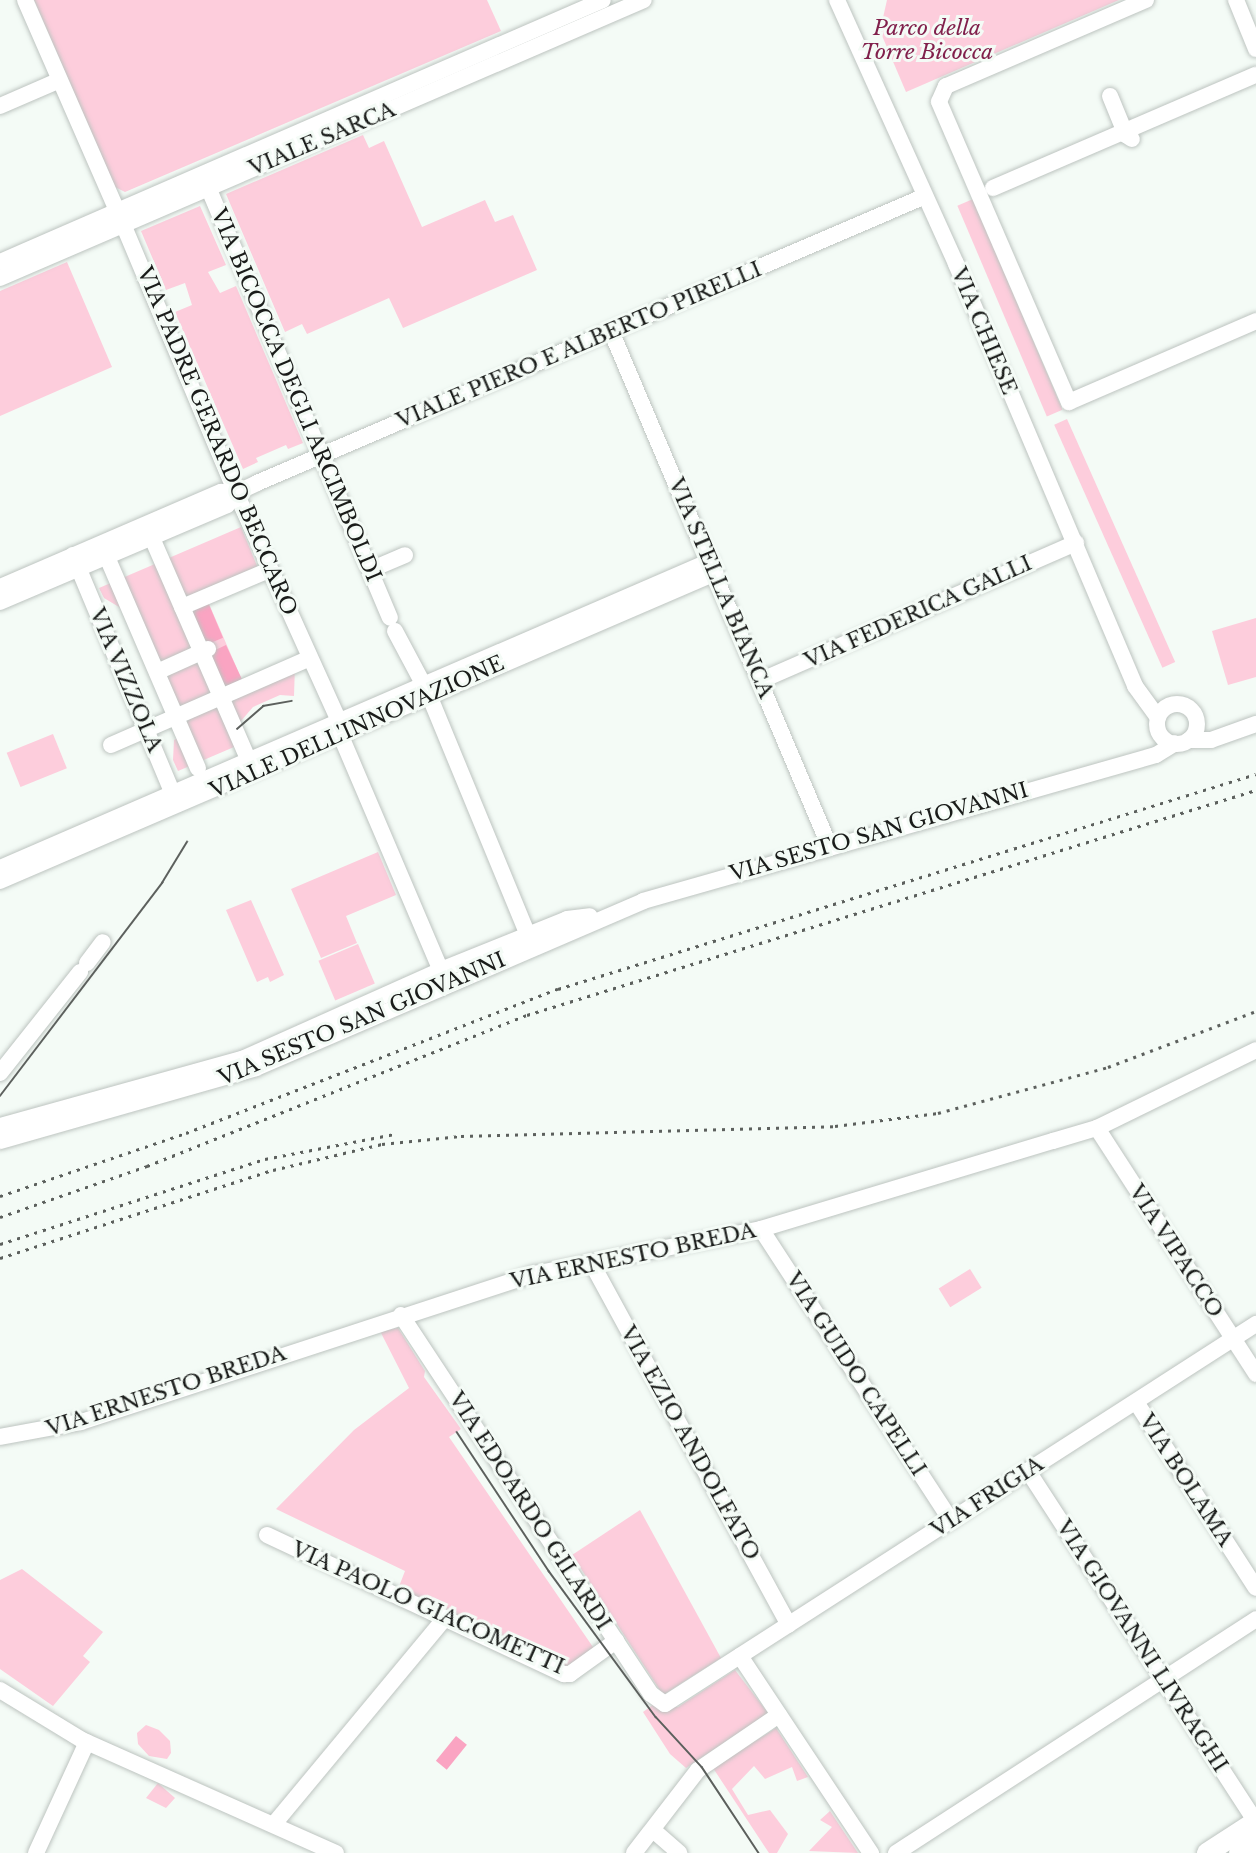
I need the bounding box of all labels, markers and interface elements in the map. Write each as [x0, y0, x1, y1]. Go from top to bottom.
park label: Parco della Torre Bicocca [861, 15, 993, 65]
street label: VIALE SARCA [245, 97, 399, 181]
street label: VIA BICOCCA DEGLI ARCIMBOLDI [205, 204, 387, 586]
street label: VIALE PIERO E ALBERTO PIRELLI [392, 256, 766, 434]
street label: VIA PADRE GERARDO BECCARO [132, 262, 302, 620]
street label: VIA CHIESE [946, 263, 1022, 399]
street label: VIA STELLA BIANCA [663, 473, 779, 703]
street label: VIA FEDERICA GALLI [800, 550, 1036, 674]
street label: VIA VIZZOLA [84, 603, 168, 757]
street label: VIALE DELL'INNOVAZIONE [206, 650, 508, 804]
street label: VIA SESTO SAN GIOVANNI [726, 777, 1032, 887]
street label: VIA SESTO SAN GIOVANNI [214, 947, 510, 1091]
street label: VIA VIPACCO [1123, 1179, 1229, 1323]
street label: VIA ERNESTO BREDA [507, 1218, 759, 1294]
street label: VIA GUIDO CAPELLI [780, 1267, 932, 1481]
street label: VIA EZIO ANDOLFATO [615, 1321, 765, 1565]
street label: VIA ERNESTO BREDA [43, 1340, 289, 1442]
street label: VIA EDOARDO GILARDI [443, 1387, 617, 1635]
street label: VIA BOLAMA [1134, 1409, 1238, 1551]
street label: VIA FRIGIA [926, 1451, 1048, 1543]
street label: VIA GIOVANNI LIVRAGHI [1051, 1515, 1233, 1777]
street label: VIA PAOLO GIACOMETTI [287, 1536, 569, 1680]

